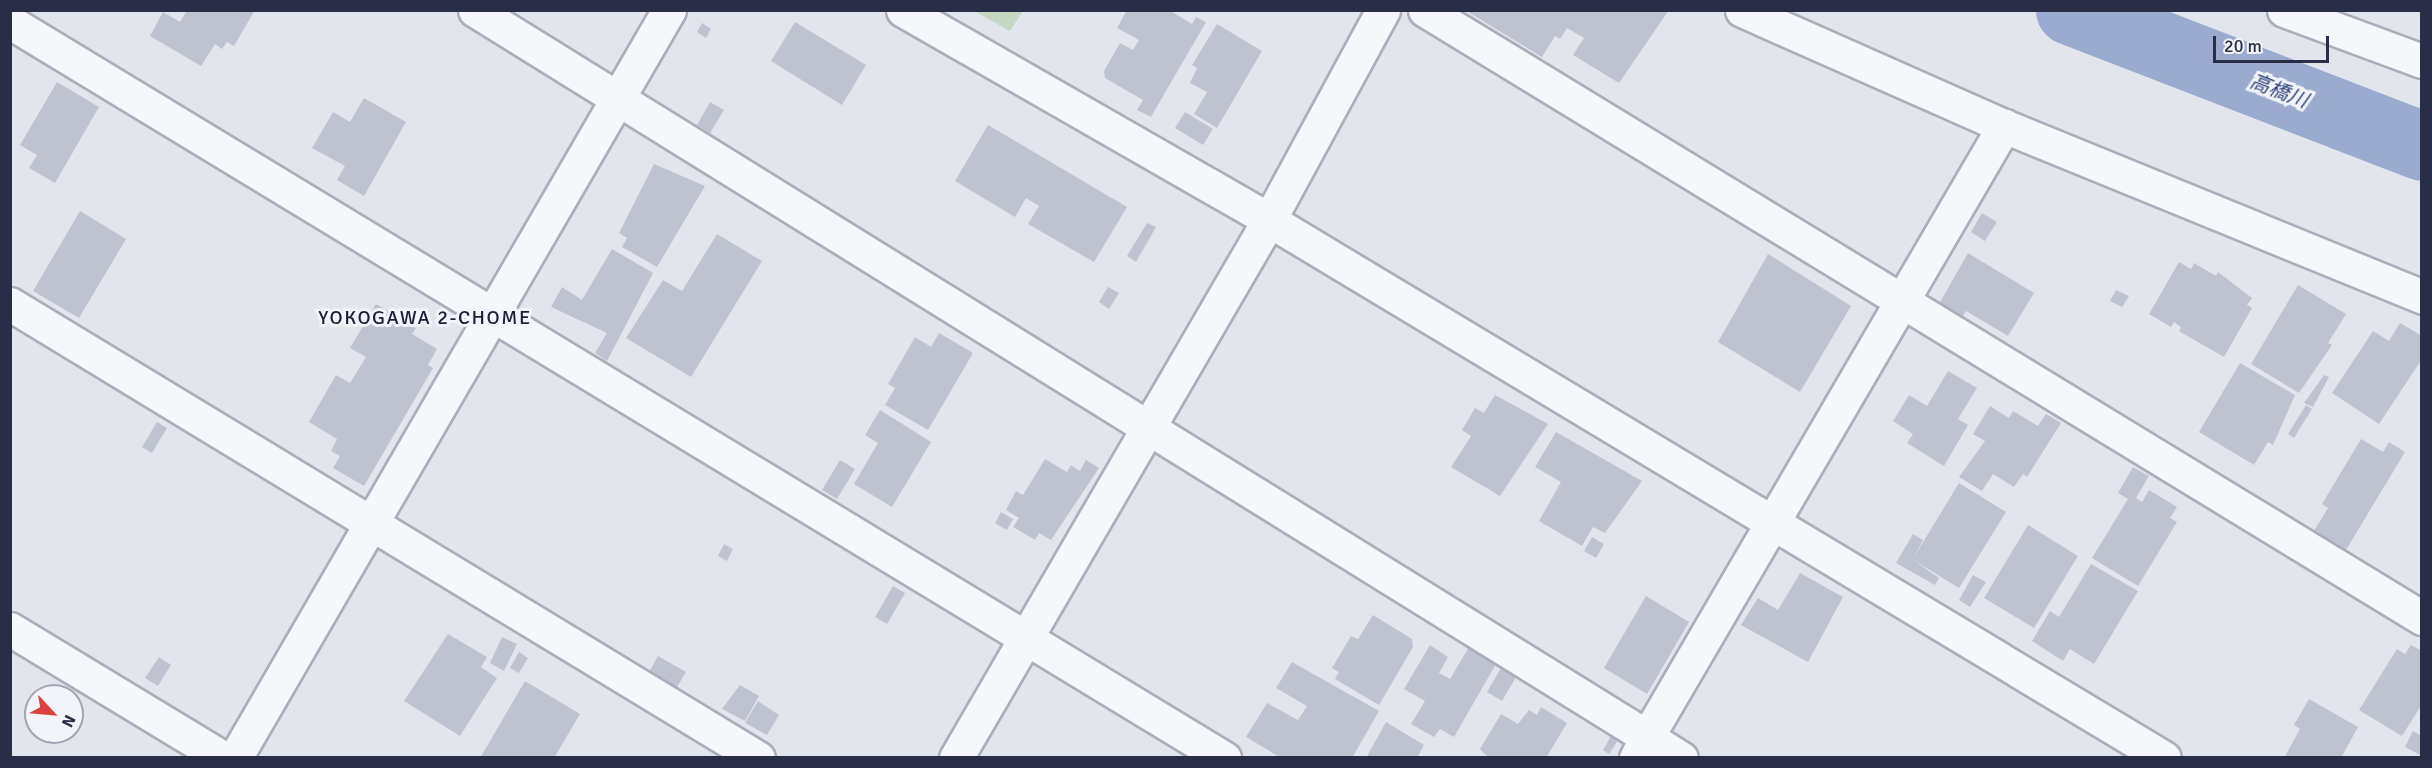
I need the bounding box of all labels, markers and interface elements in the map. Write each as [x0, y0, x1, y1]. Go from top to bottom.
scale bar [2216, 24, 2332, 62]
text: 20 m [2224, 35, 2262, 57]
water label: 高橋川 [2247, 69, 2311, 113]
district label: YOKOGAWA 2-CHOME [318, 305, 532, 329]
north arrow [24, 684, 84, 744]
text: N [57, 712, 80, 730]

